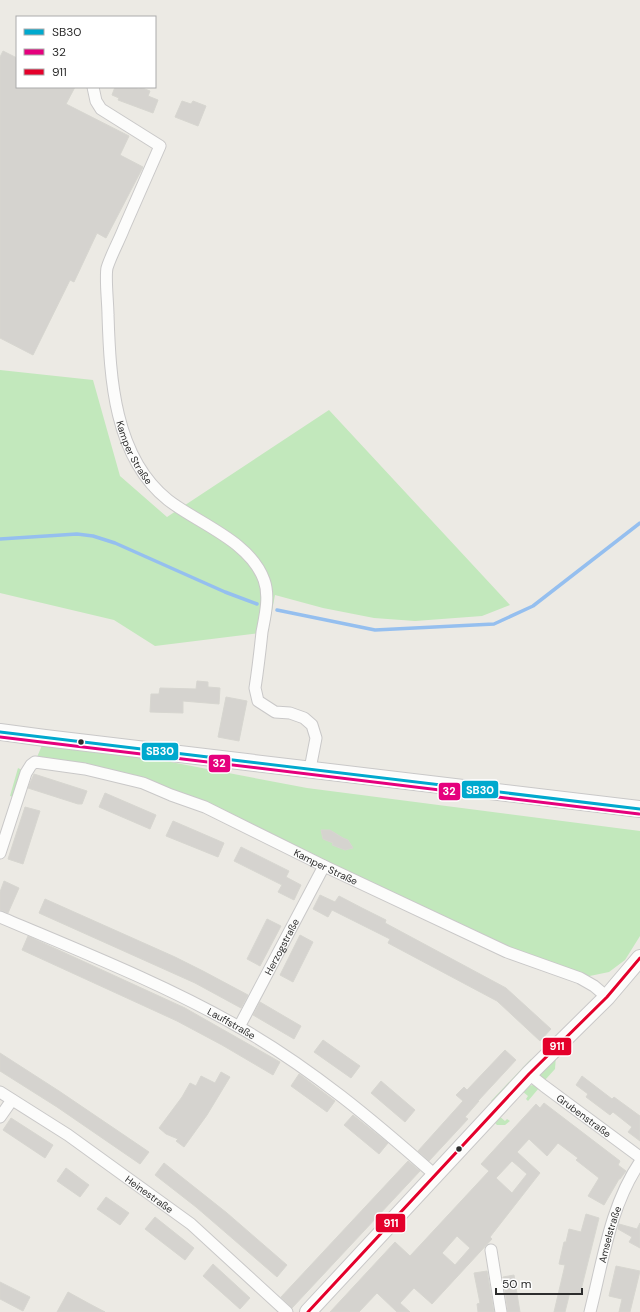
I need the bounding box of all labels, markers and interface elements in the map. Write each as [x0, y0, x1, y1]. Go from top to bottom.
legend [16, 16, 156, 88]
text: SB30 [52, 24, 82, 40]
text: 32 [52, 44, 66, 60]
text: 911 [52, 64, 67, 80]
street label: Kamper Straße [114, 419, 156, 487]
unlabelled marker [76, 737, 86, 747]
line badge: SB30 [141, 742, 179, 761]
text: SB30 [146, 744, 174, 758]
line badge: 32 [208, 754, 231, 773]
text: 32 [213, 756, 225, 770]
line badge: SB30 [461, 780, 499, 799]
line badge: 32 [438, 782, 461, 801]
text: SB30 [466, 783, 494, 797]
text: 32 [443, 784, 455, 798]
street label: Kamper Straße [292, 846, 360, 888]
street label: Herzogstraße [261, 916, 302, 977]
street label: Lauffstraße [205, 1005, 258, 1042]
line badge: 911 [542, 1037, 572, 1056]
text: 911 [550, 1039, 564, 1053]
street label: Grubenstraße [554, 1091, 614, 1140]
unlabelled marker [454, 1144, 464, 1154]
street label: Heinestraße [123, 1172, 176, 1216]
street label: Amselstraße [595, 1204, 624, 1264]
line badge: 911 [375, 1213, 406, 1233]
text: 911 [384, 1216, 398, 1230]
scale bar [496, 1270, 582, 1296]
text: 50 m [502, 1276, 531, 1292]

